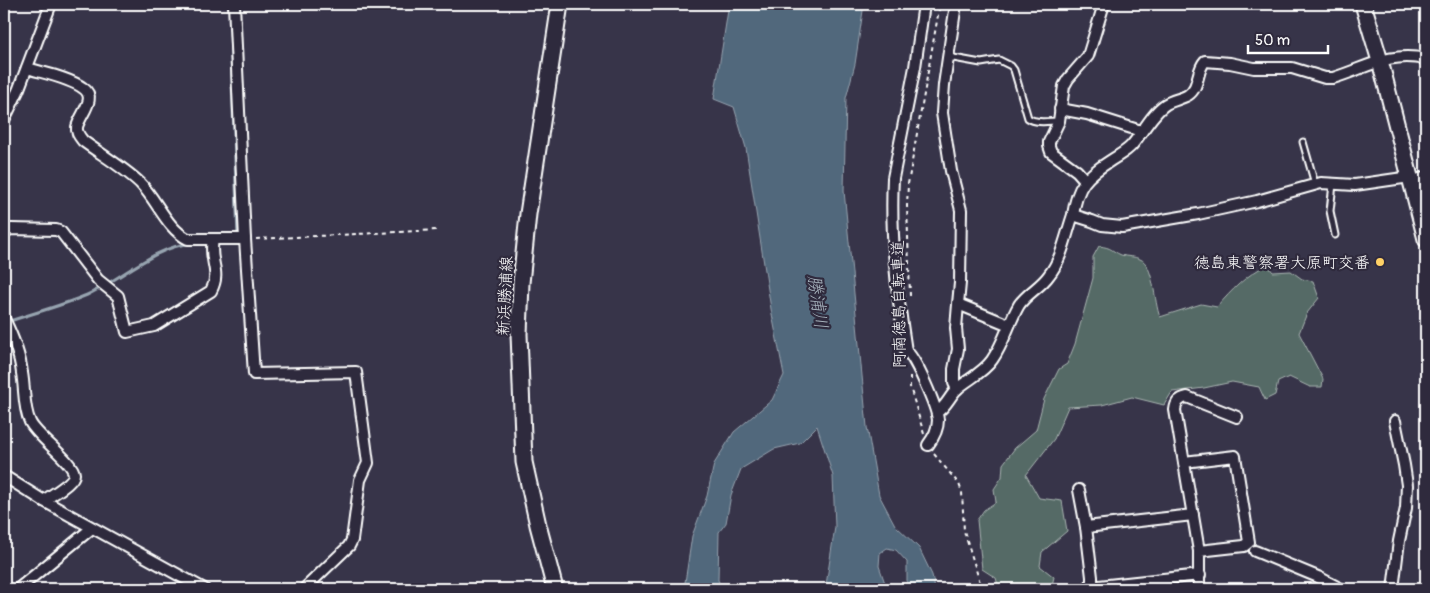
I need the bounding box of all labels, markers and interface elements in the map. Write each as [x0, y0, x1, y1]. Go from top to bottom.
scale bar [1248, 22, 1328, 54]
text: 50 m [1255, 31, 1290, 50]
street label: 阿南徳島自転車道 [888, 240, 910, 368]
place label: 徳島東警察署大原町交番 [1194, 253, 1370, 273]
street label: 新浜勝浦線 [493, 256, 517, 337]
marker: 徳島東警察署大原町交番 [1374, 256, 1386, 268]
water label: 勝浦川 [802, 274, 833, 330]

